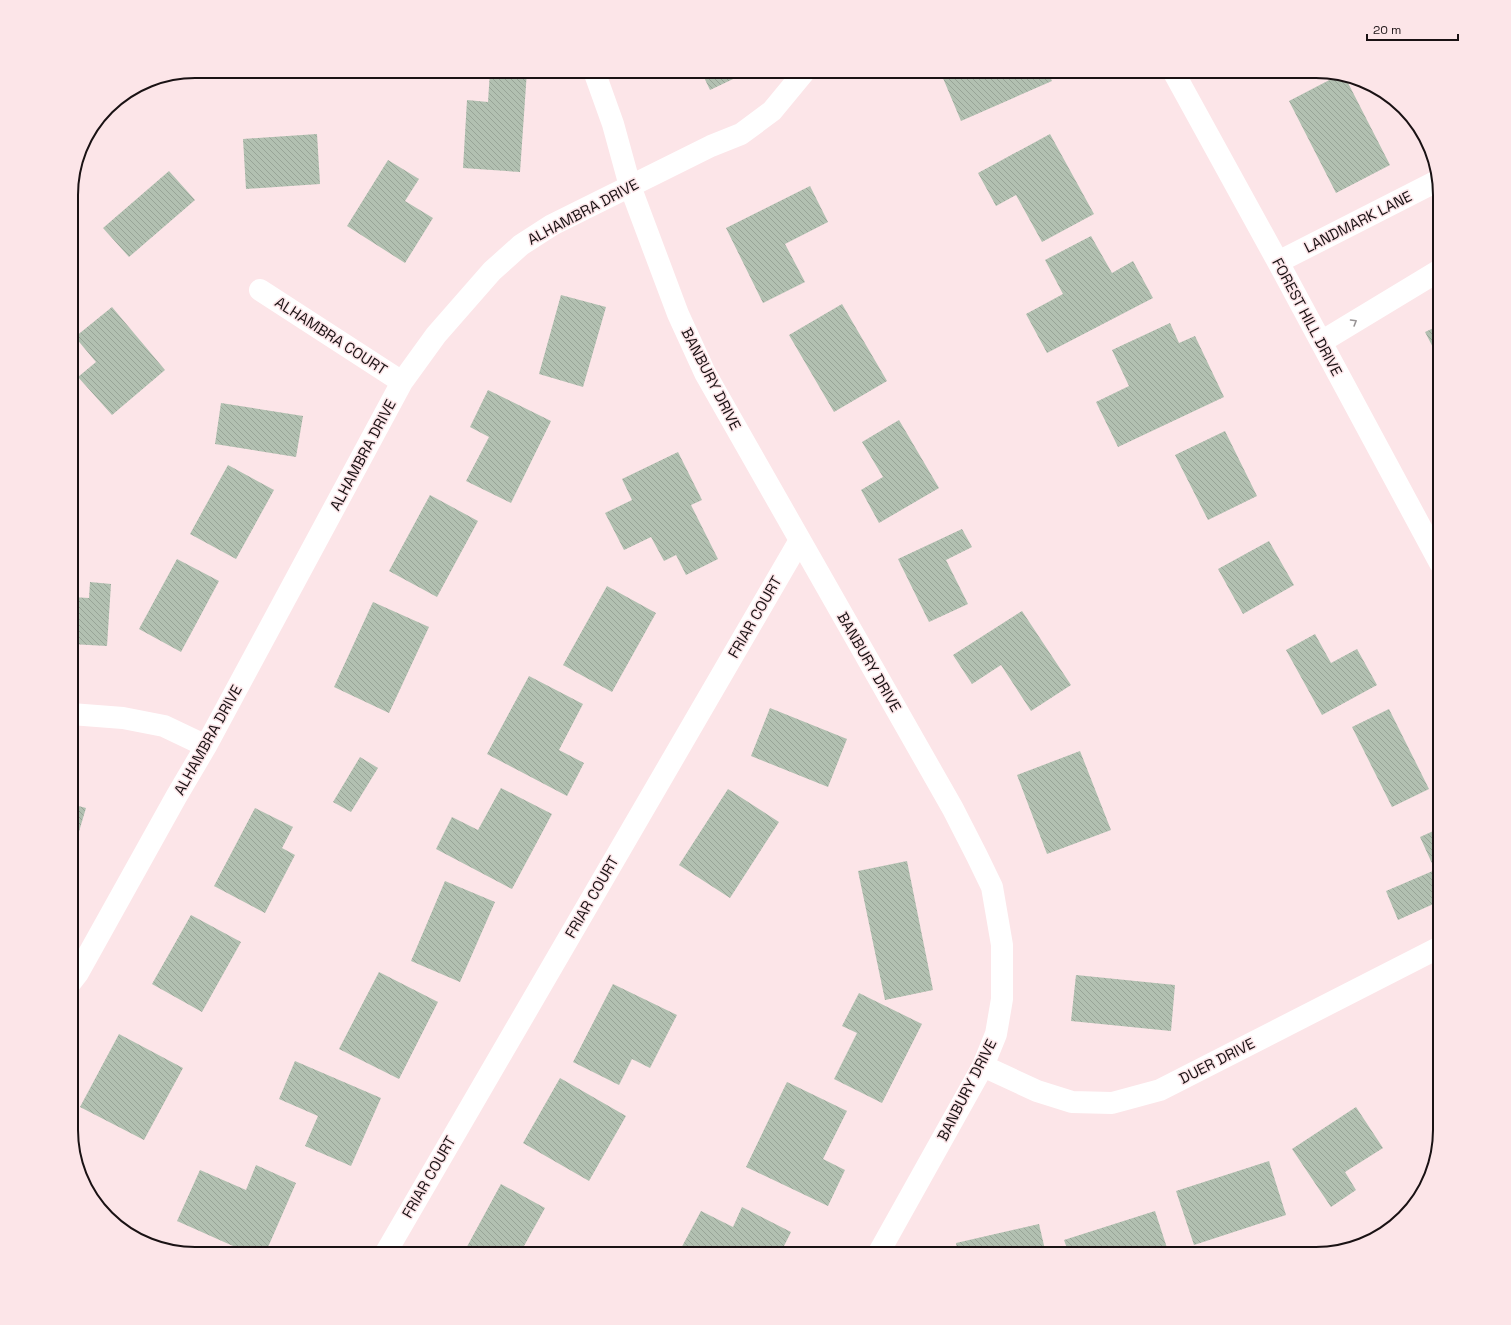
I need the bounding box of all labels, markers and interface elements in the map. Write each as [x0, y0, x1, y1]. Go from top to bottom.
scale bar [1367, 16, 1458, 42]
text: 20 m [1373, 22, 1401, 38]
street label: ALHAMBRA DRIVE [524, 174, 642, 249]
street label: LANDMARK LANE [1301, 186, 1415, 257]
street label: FOREST HILL DRIVE [1268, 254, 1347, 379]
street label: ALHAMBRA COURT [272, 292, 391, 379]
one-way arrow [1350, 319, 1357, 326]
street label: BANBURY DRIVE [678, 325, 745, 433]
street label: ALHAMBRA DRIVE [325, 396, 400, 514]
street label: FRIAR COURT [723, 572, 786, 661]
street label: BANBURY DRIVE [833, 608, 906, 715]
street label: ALHAMBRA DRIVE [169, 681, 246, 798]
street label: FRIAR COURT [560, 852, 623, 941]
street label: DUER DRIVE [1176, 1033, 1258, 1088]
street label: BANBURY DRIVE [933, 1036, 1000, 1144]
street label: FRIAR COURT [397, 1132, 460, 1221]

